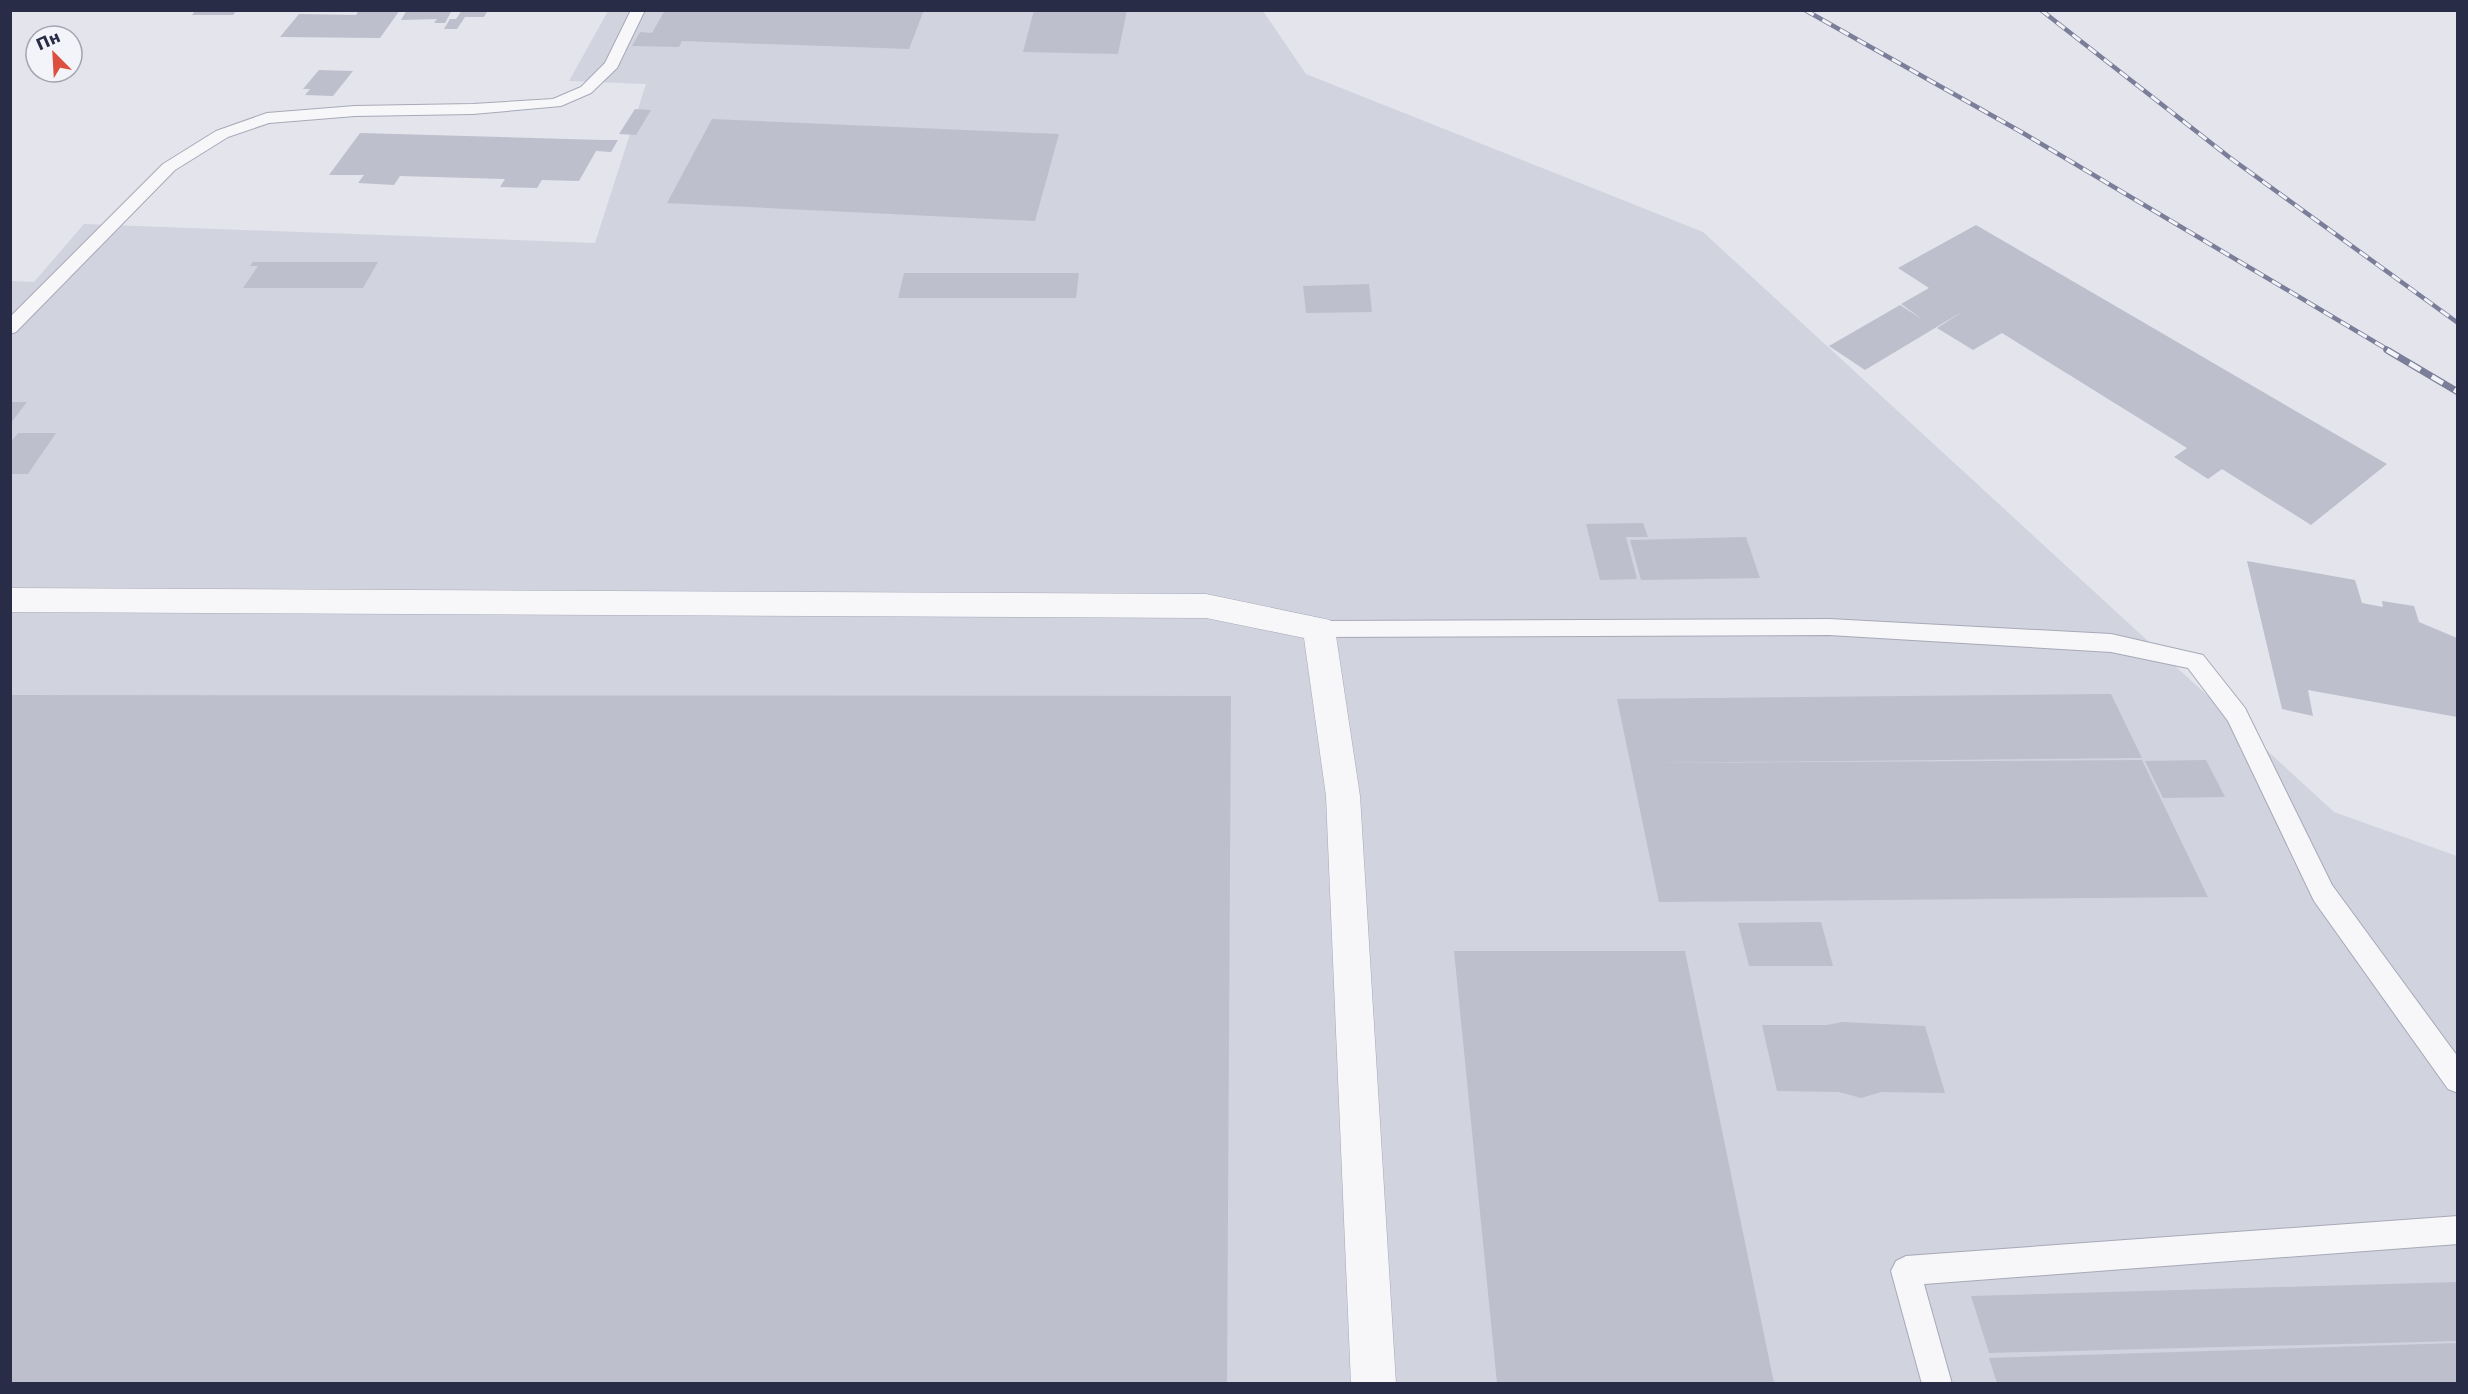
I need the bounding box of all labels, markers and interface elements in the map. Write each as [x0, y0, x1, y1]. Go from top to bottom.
north arrow [24, 24, 84, 84]
text: Пн [33, 27, 63, 54]

